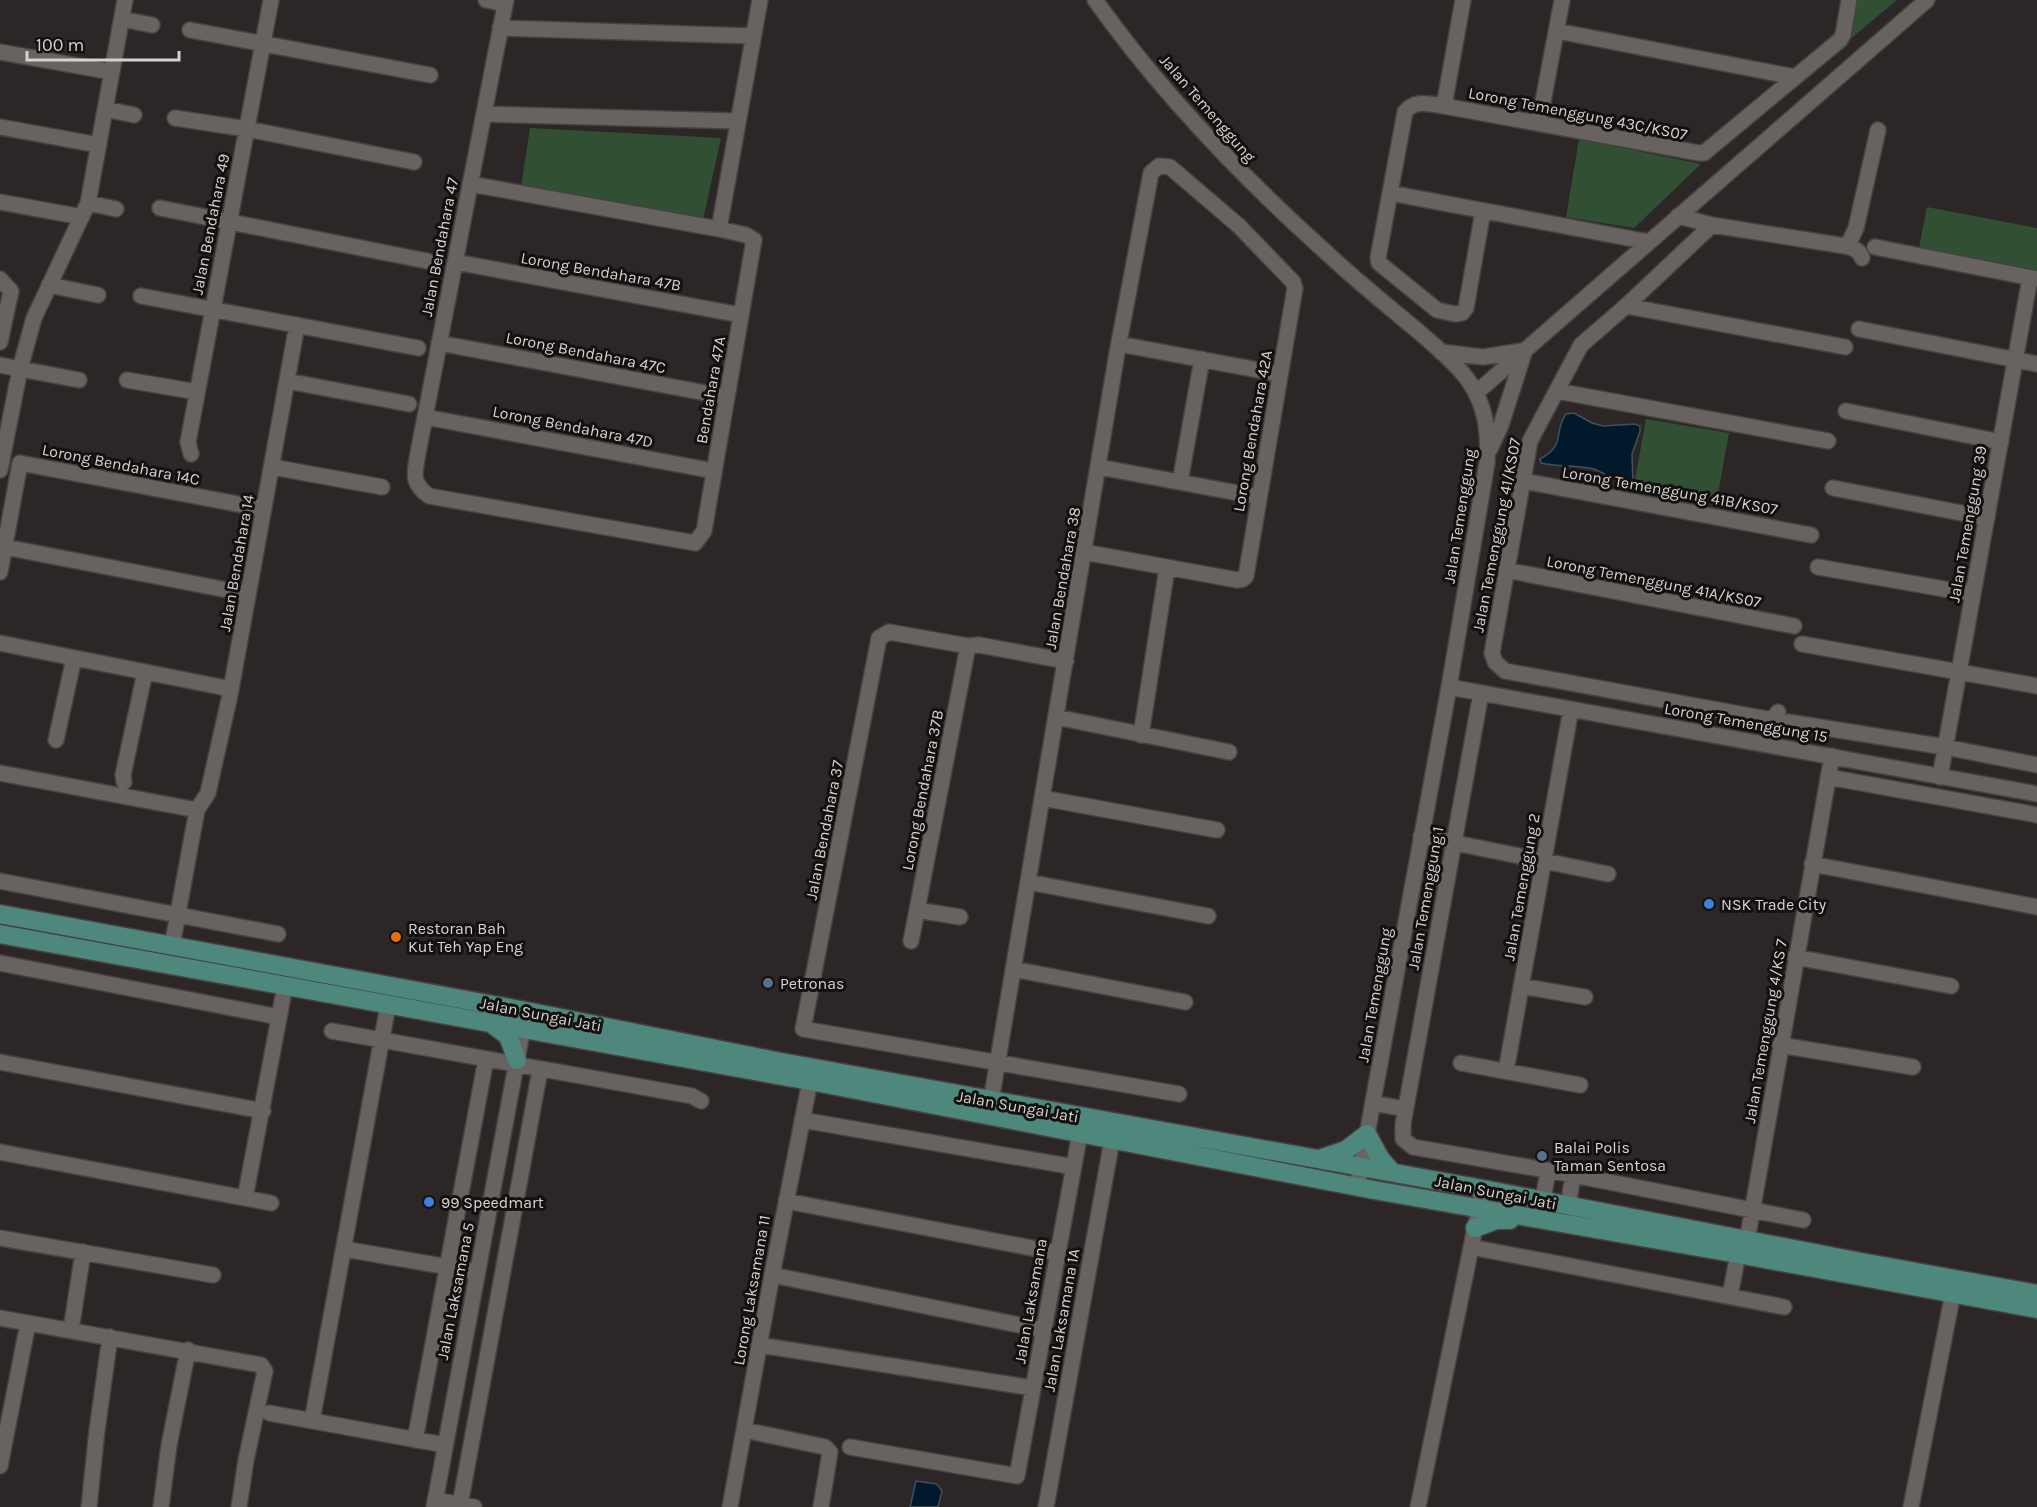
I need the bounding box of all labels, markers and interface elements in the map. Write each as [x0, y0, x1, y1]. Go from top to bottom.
scale bar [27, 24, 178, 62]
text: 100 m [36, 34, 84, 56]
street label: Jalan Temenggung [1156, 51, 1260, 166]
street label: Lorong Temenggung 43C/KS07 [1467, 83, 1690, 144]
street label: Jalan Bendahara 49 [188, 152, 233, 296]
street label: Jalan Bendahara 47 [417, 175, 462, 318]
street label: Lorong Bendahara 47B [519, 248, 683, 295]
street label: Lorong Bendahara 47C [504, 328, 668, 377]
street label: Bendahara 47A [692, 335, 729, 445]
street label: Lorong Bendahara 42A [1229, 349, 1276, 513]
street label: Lorong Bendahara 47D [491, 402, 655, 451]
street label: Jalan Temenggung 41/KS07 [1468, 436, 1525, 634]
street label: Lorong Bendahara 14C [40, 440, 202, 489]
street label: Jalan Temenggung 39 [1944, 444, 1991, 604]
street label: Jalan Temenggung [1439, 447, 1480, 585]
street label: Lorong Temenggung 41B/KS07 [1561, 462, 1780, 519]
street label: Jalan Bendahara 14 [215, 493, 258, 633]
street label: Jalan Bendahara 38 [1041, 505, 1084, 651]
street label: Lorong Temenggung 41A/KS07 [1545, 551, 1763, 612]
street label: Lorong Temenggung 15 [1663, 699, 1829, 746]
street label: Lorong Bendahara 37B [898, 708, 947, 872]
street label: Jalan Bendahara 37 [802, 758, 847, 902]
street label: Jalan Temenggung 2 [1499, 812, 1544, 962]
street label: Jalan Temenggung 1 [1404, 825, 1447, 971]
place label: NSK Trade City [1721, 895, 1827, 914]
marker: NSK Trade City [1702, 897, 1716, 911]
place label: Restoran Bah Kut Teh Yap Eng [408, 919, 523, 956]
street label: Jalan Temenggung [1353, 926, 1396, 1064]
marker: Restoran Bah Kut Teh Yap Eng [389, 930, 403, 944]
street label: Jalan Temenggung 4/KS 7 [1740, 937, 1791, 1125]
place label: Petronas [780, 974, 845, 993]
marker: Petronas [761, 976, 775, 990]
street label: Jalan Sungai Jati [478, 993, 603, 1036]
street label: Jalan Sungai Jati [955, 1086, 1080, 1127]
place label: Balai Polis Taman Sentosa [1554, 1138, 1666, 1175]
marker: Balai Polis Taman Sentosa [1535, 1149, 1549, 1163]
street label: Jalan Sungai Jati [1433, 1171, 1558, 1214]
place label: 99 Speedmart [441, 1193, 544, 1212]
marker: 99 Speedmart [422, 1195, 436, 1209]
street label: Lorong Laksamana 11 [729, 1213, 774, 1367]
street label: Jalan Laksamana 5 [433, 1221, 478, 1361]
street label: Jalan Laksamana [1010, 1237, 1051, 1365]
street label: Jalan Laksamana 1A [1040, 1247, 1083, 1393]

